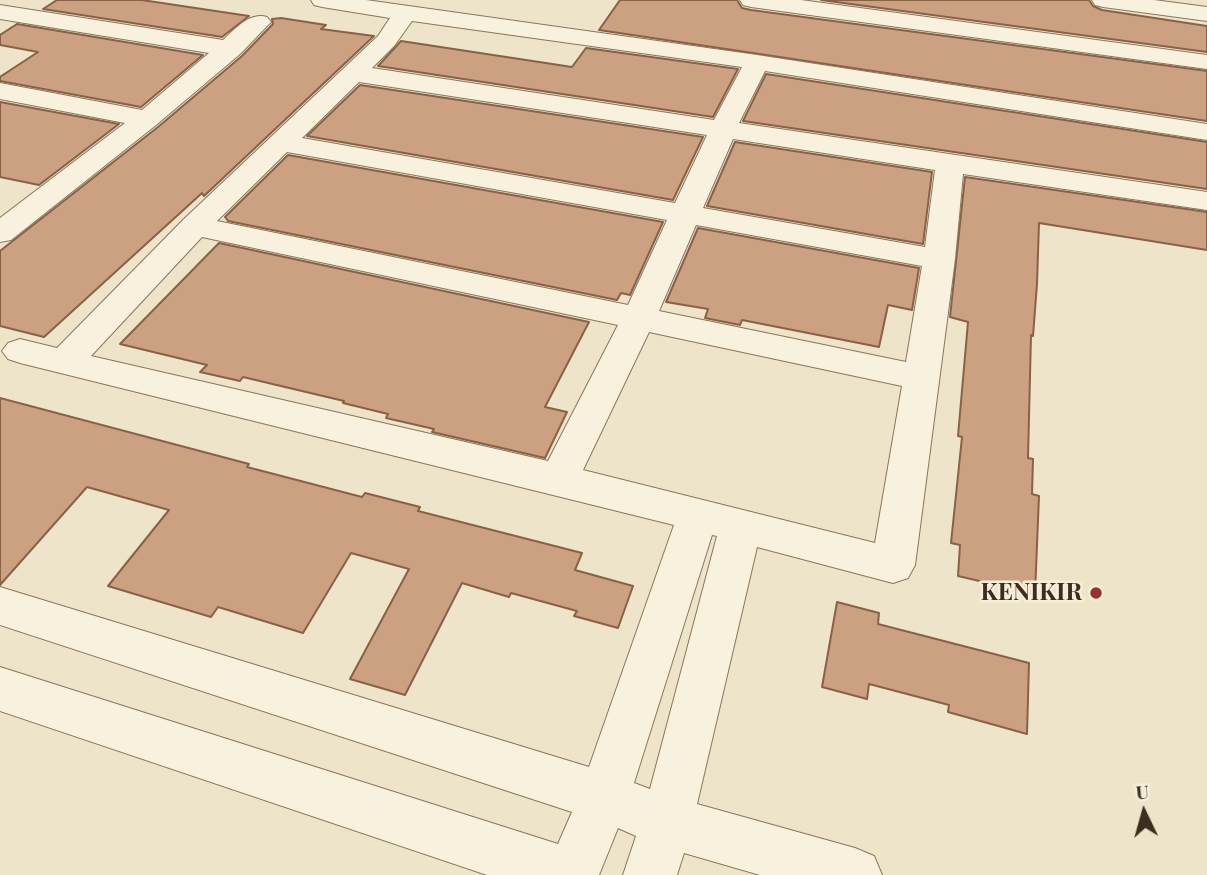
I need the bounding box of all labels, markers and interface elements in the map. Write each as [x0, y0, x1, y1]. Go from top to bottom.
place label: KENIKIR [981, 579, 1082, 607]
marker: KENIKIR [1088, 585, 1104, 601]
north arrow [1109, 777, 1179, 847]
text: U [1135, 778, 1150, 805]

